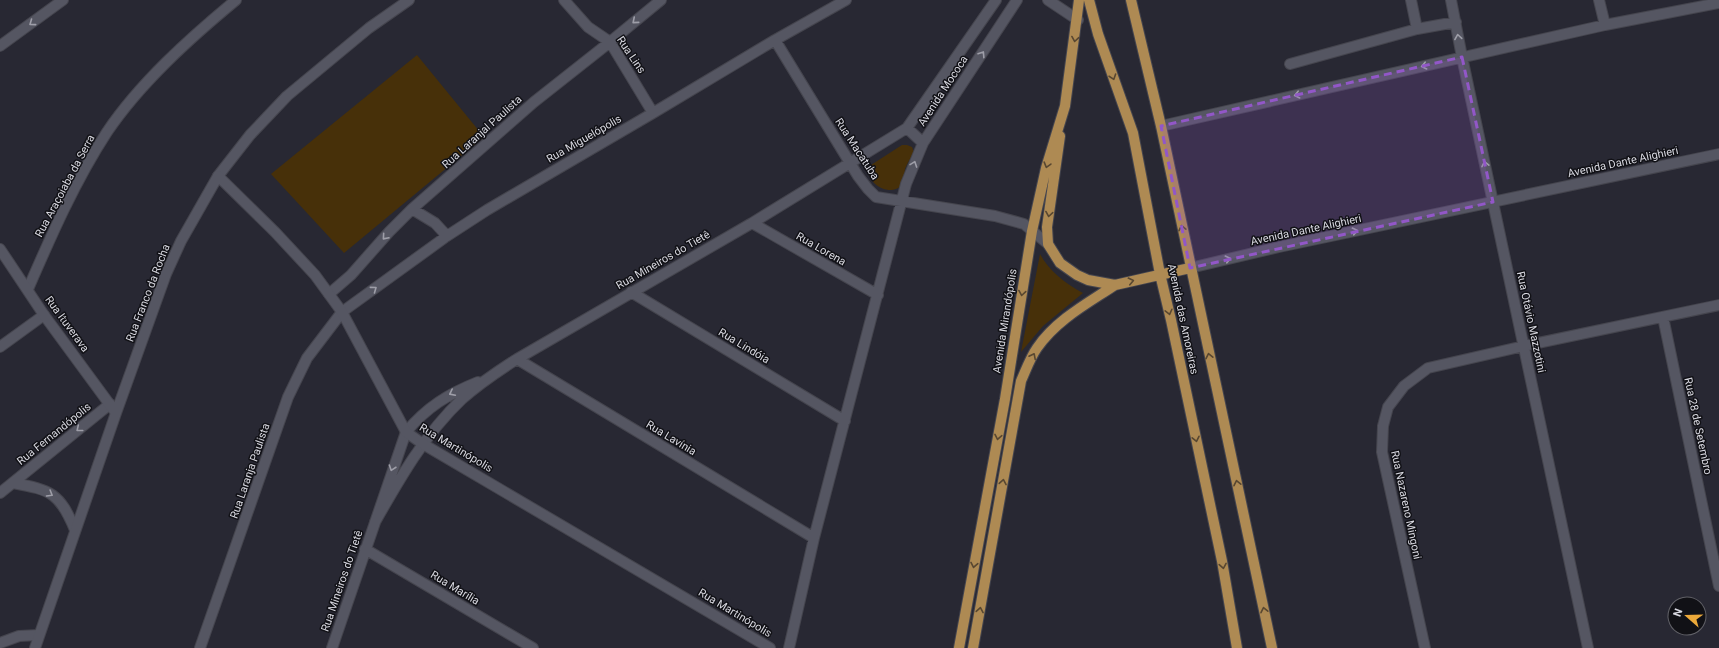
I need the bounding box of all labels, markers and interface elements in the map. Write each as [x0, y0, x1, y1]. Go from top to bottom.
one-way arrow [633, 17, 640, 24]
one-way arrow [29, 18, 36, 25]
street label: Rua Lins [614, 34, 648, 76]
one-way arrow [1454, 34, 1463, 40]
one-way arrow [1071, 36, 1080, 42]
one-way arrow [977, 51, 984, 58]
street label: Avenida Mococa [915, 53, 971, 129]
one-way arrow [1420, 61, 1427, 69]
one-way arrow [1108, 74, 1117, 81]
one-way arrow [1294, 90, 1301, 99]
street label: Rua Laranjal Paulista [440, 93, 524, 171]
street label: Rua Miguelópolis [544, 112, 624, 166]
street label: Rua Macatuba [832, 116, 882, 182]
street label: Rua Araçoiaba da Serra [32, 132, 98, 240]
street label: Avenida Dante Alighieri [1566, 144, 1680, 180]
one-way arrow [909, 161, 917, 168]
one-way arrow [1481, 161, 1489, 167]
one-way arrow [1043, 162, 1051, 168]
one-way arrow [1045, 211, 1054, 217]
street label: Avenida Dante Alighieri [1249, 212, 1363, 248]
one-way arrow [1178, 225, 1187, 232]
street label: Rua Mineiros do Tietê [614, 228, 712, 292]
one-way arrow [1352, 228, 1358, 236]
street label: Rua Lorena [794, 230, 848, 268]
one-way arrow [382, 232, 389, 240]
street label: Rua Franco da Rocha [123, 242, 173, 344]
one-way arrow [1224, 255, 1231, 264]
street label: Avenida das Amoreiras [1165, 263, 1201, 376]
street label: Avenida Mirandópolis [990, 268, 1020, 374]
street label: Rua Otávio Mazzotini [1514, 270, 1548, 374]
one-way arrow [1128, 277, 1135, 285]
one-way arrow [370, 286, 377, 294]
one-way arrow [1018, 290, 1027, 296]
street label: Rua Ituverava [42, 294, 92, 355]
one-way arrow [1165, 309, 1173, 315]
street label: Rua Lindóia [716, 326, 772, 366]
one-way arrow [1206, 352, 1214, 359]
one-way arrow [1028, 353, 1036, 360]
street label: Rua 28 de Setembro [1681, 376, 1715, 476]
one-way arrow [449, 389, 456, 396]
street label: Rua Fernandópolis [14, 400, 94, 468]
street label: Rua Lavínia [644, 418, 698, 458]
street label: Rua Martinópolis [417, 421, 495, 475]
street label: Rua Laranja Paulista [228, 422, 272, 520]
one-way arrow [77, 424, 84, 431]
one-way arrow [994, 434, 1002, 440]
one-way arrow [1192, 436, 1200, 442]
street label: Rua Nazareno Mingoni [1388, 449, 1424, 561]
one-way arrow [389, 465, 397, 472]
one-way arrow [998, 479, 1007, 485]
one-way arrow [1233, 480, 1241, 486]
one-way arrow [46, 489, 53, 497]
street label: Rua Mineiros do Tietê [319, 529, 365, 633]
one-way arrow [970, 562, 979, 568]
one-way arrow [1218, 563, 1227, 569]
street label: Rua Marília [428, 568, 482, 608]
street label: Rua Martinópolis [696, 586, 774, 640]
north arrow [1667, 596, 1707, 636]
one-way arrow [975, 607, 983, 613]
one-way arrow [1260, 607, 1268, 613]
text: N [1671, 607, 1686, 619]

